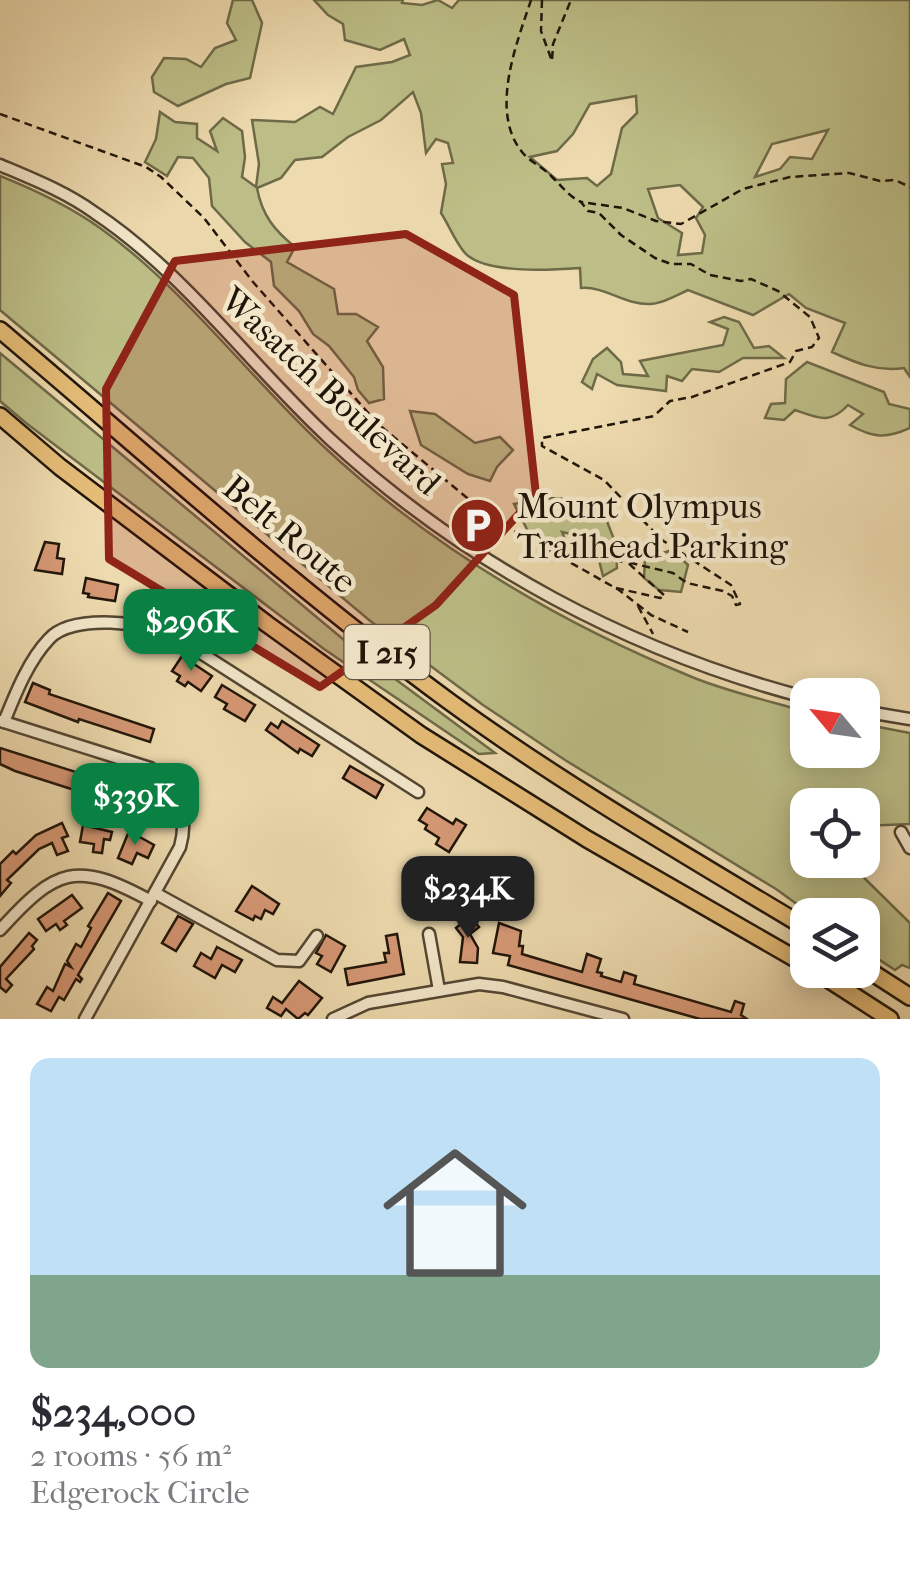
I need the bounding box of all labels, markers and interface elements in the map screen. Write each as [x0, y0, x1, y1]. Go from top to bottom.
street label: Wasatch Boulevard [212, 278, 450, 504]
street label: Belt Route [215, 467, 365, 602]
place label: Mount Olympus Trailhead Parking [517, 486, 788, 567]
parking icon: Mount Olympus Trailhead Parking [448, 496, 508, 556]
pin: $296K [121, 589, 261, 674]
text: $296K [145, 603, 237, 640]
road number: I 215 [344, 625, 430, 679]
north arrow [790, 678, 880, 768]
map controls [790, 678, 880, 988]
pin: $339K [65, 763, 205, 848]
text: $339K [93, 777, 177, 814]
button: locate [790, 788, 880, 878]
pin: $234K [398, 856, 538, 941]
text: $234K [423, 870, 513, 907]
button: layers [790, 898, 880, 988]
icon: home [365, 1123, 545, 1303]
text: $234,000 [30, 1388, 196, 1437]
text: 2 rooms · 56 m² [30, 1437, 231, 1474]
text: Edgerock Circle [30, 1474, 250, 1511]

